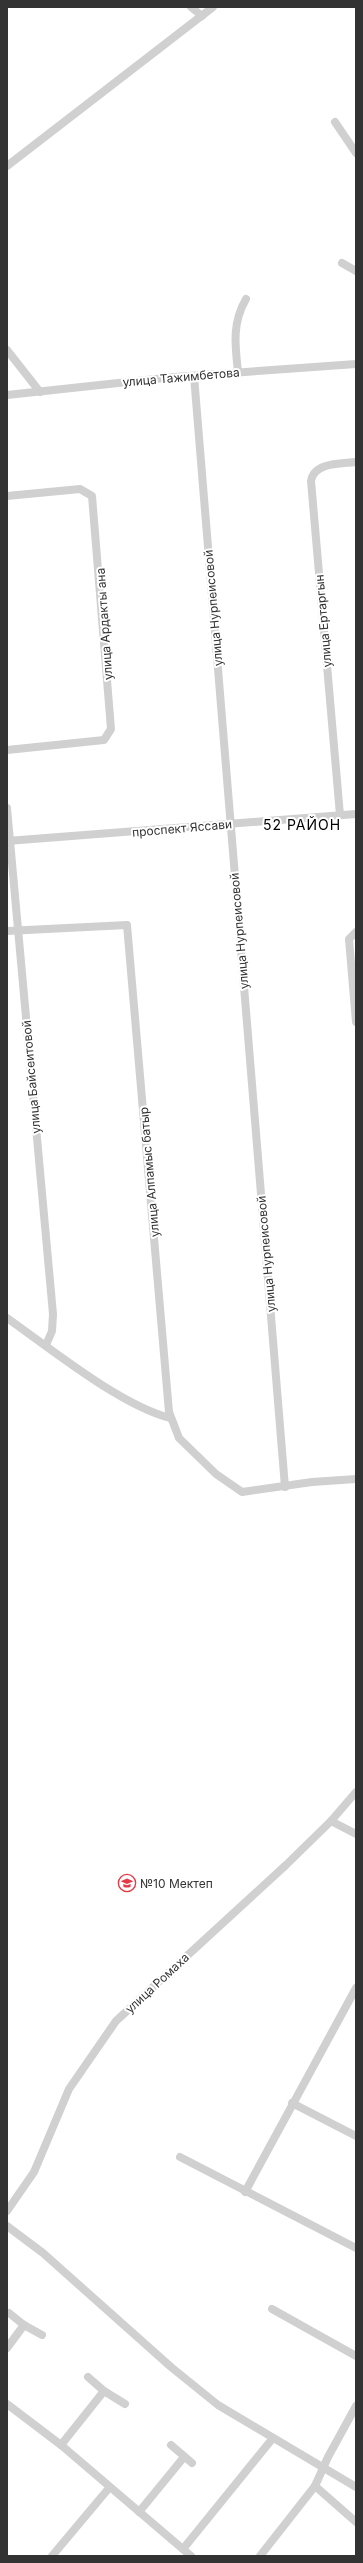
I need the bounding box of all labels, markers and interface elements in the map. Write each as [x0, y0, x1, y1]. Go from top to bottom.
street label: улица Тажимбетова [122, 364, 240, 390]
street label: улица Нурпеисовой [200, 549, 226, 667]
street label: улица Ардакты ана [93, 567, 115, 681]
street label: улица Ертаргын [311, 574, 335, 668]
district label: 52 РАЙОН [263, 815, 341, 833]
street label: проспект Яссави [131, 816, 233, 840]
street label: улица Нурпеисовой [226, 872, 252, 990]
street label: улица Байсеитовой [19, 1020, 43, 1134]
street label: улица Алпамыс батыр [136, 1106, 162, 1238]
street label: улица Нурпеисовой [253, 1195, 279, 1313]
school or university icon: №10 Мектеп [117, 1873, 137, 1893]
place label: №10 Мектеп [140, 1876, 213, 1891]
street label: улица Ромаха [122, 1950, 192, 2016]

